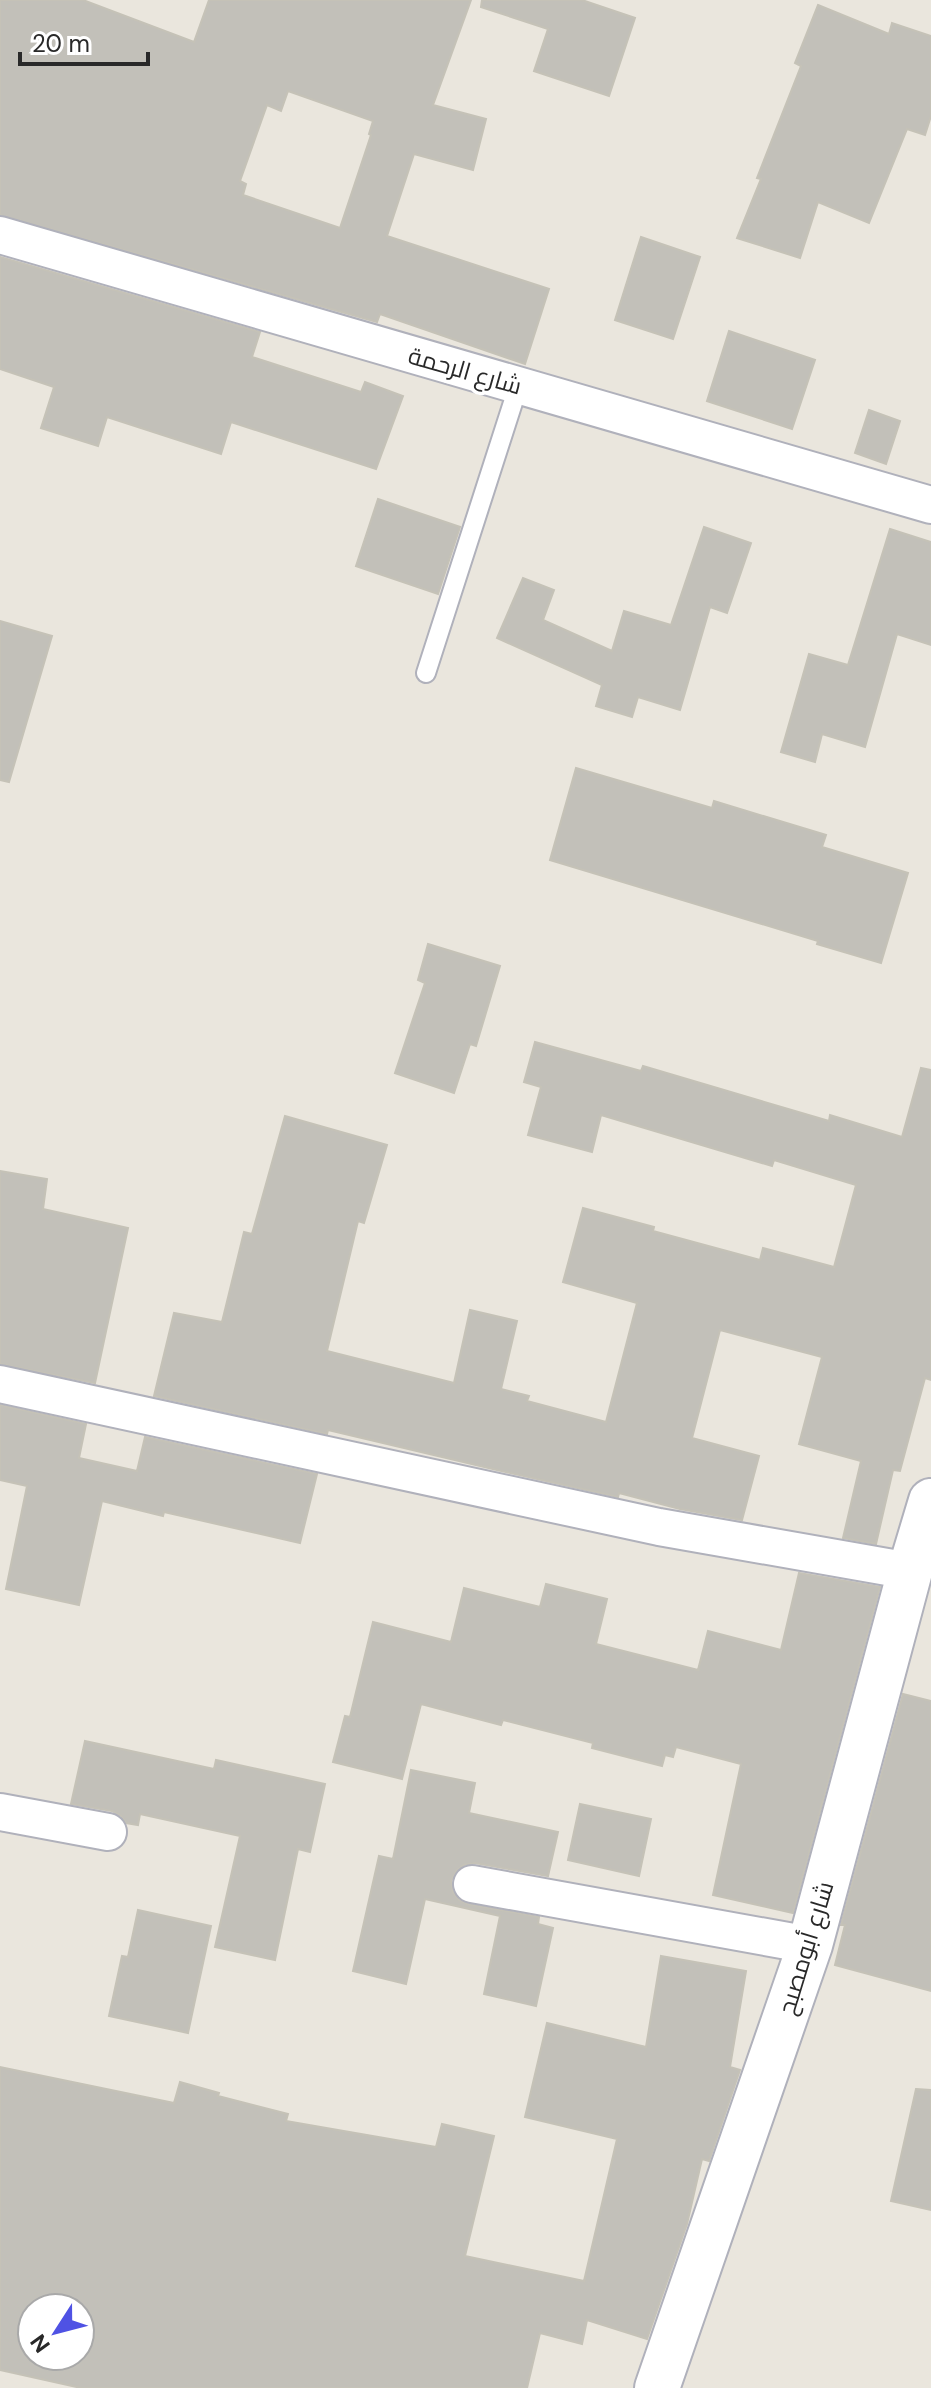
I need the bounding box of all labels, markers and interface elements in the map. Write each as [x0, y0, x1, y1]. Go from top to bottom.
scale bar [20, 16, 148, 66]
text: 20 m [32, 28, 90, 59]
street label: شارع الرحمة [405, 340, 525, 402]
street label: شارع أبومصبح [771, 1878, 841, 2018]
north arrow [16, 2292, 96, 2372]
text: N [24, 2328, 57, 2358]

